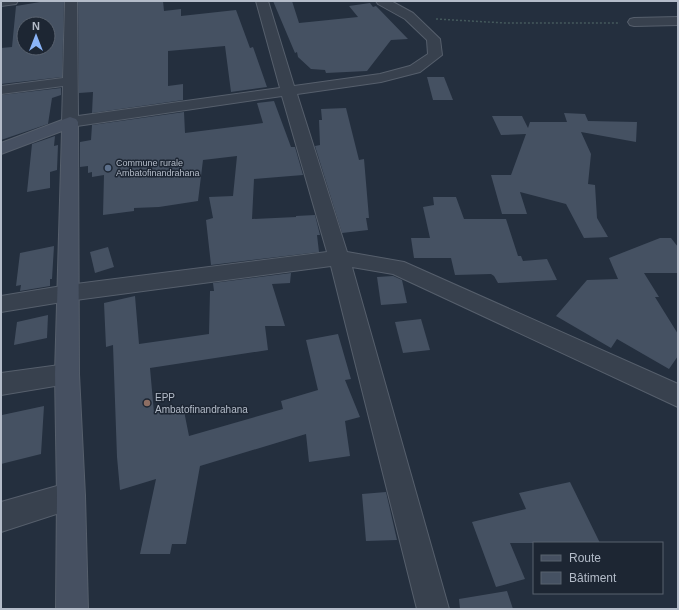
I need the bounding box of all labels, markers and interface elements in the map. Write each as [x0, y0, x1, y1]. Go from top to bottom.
north arrow [16, 16, 56, 56]
text: N [32, 20, 40, 32]
place label: Commune rurale Ambatofinandrahana [116, 158, 200, 178]
marker: Commune rurale Ambatofinandrahana [103, 163, 113, 173]
place label: EPP Ambatofinandrahana [155, 392, 248, 415]
marker: EPP Ambatofinandrahana [142, 398, 152, 408]
legend [533, 542, 663, 594]
text: Route [569, 551, 601, 565]
text: Bâtiment [569, 571, 617, 585]

